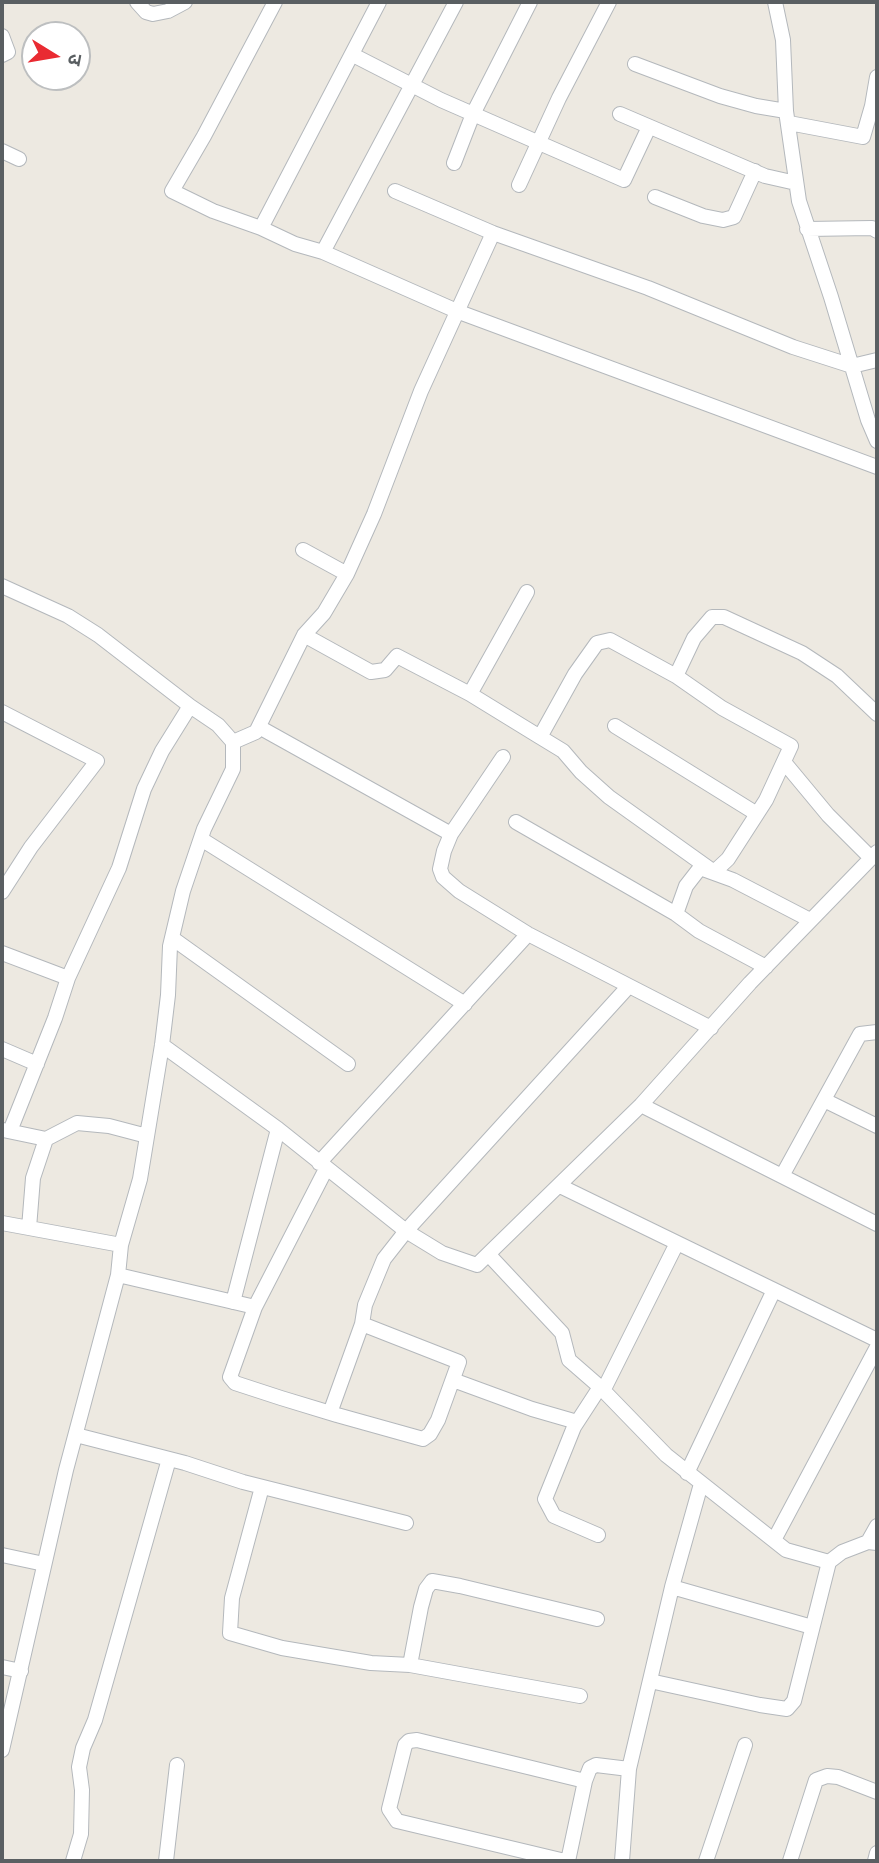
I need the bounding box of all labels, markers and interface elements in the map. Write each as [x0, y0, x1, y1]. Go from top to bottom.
north arrow [21, 21, 91, 91]
text: उ [63, 52, 87, 67]

